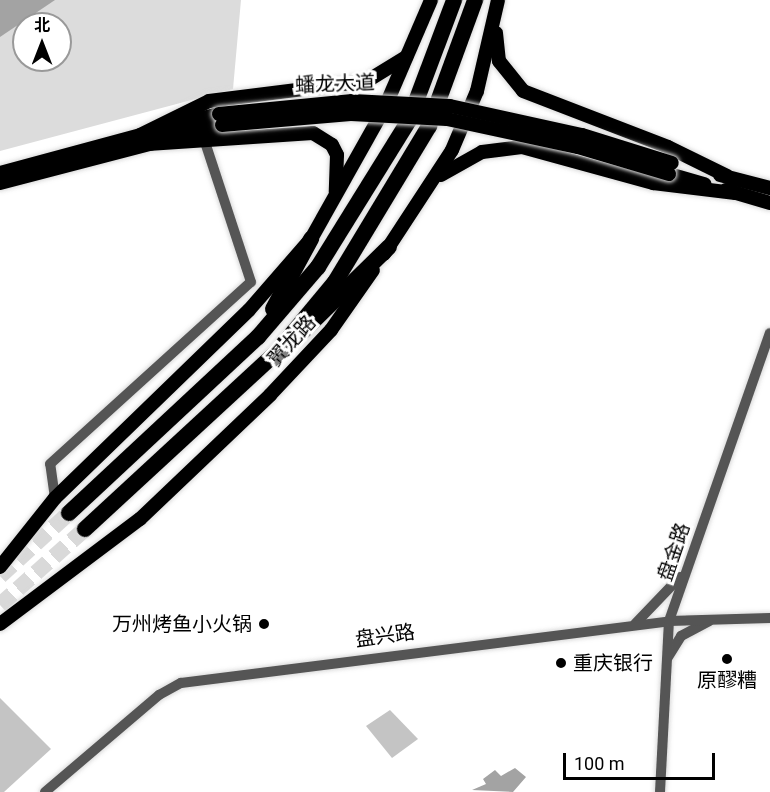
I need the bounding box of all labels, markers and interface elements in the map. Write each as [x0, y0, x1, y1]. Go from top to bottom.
north arrow [12, 12, 72, 72]
text: 北 [34, 16, 50, 35]
street label: 蟠龙大道 [295, 71, 375, 97]
street label: 翼龙路 [263, 311, 321, 371]
street label: 盘金路 [653, 520, 695, 584]
place label: 万州烤鱼小火锅 [112, 612, 252, 636]
marker: 万州烤鱼小火锅 [257, 617, 271, 631]
street label: 盘兴路 [354, 620, 416, 652]
place label: 重庆银行 [573, 651, 653, 675]
marker: 原醪糟 [720, 652, 734, 666]
marker: 重庆银行 [554, 656, 568, 670]
place label: 原醪糟 [697, 668, 757, 692]
scale bar [566, 741, 718, 779]
text: 100 m [574, 753, 625, 774]

